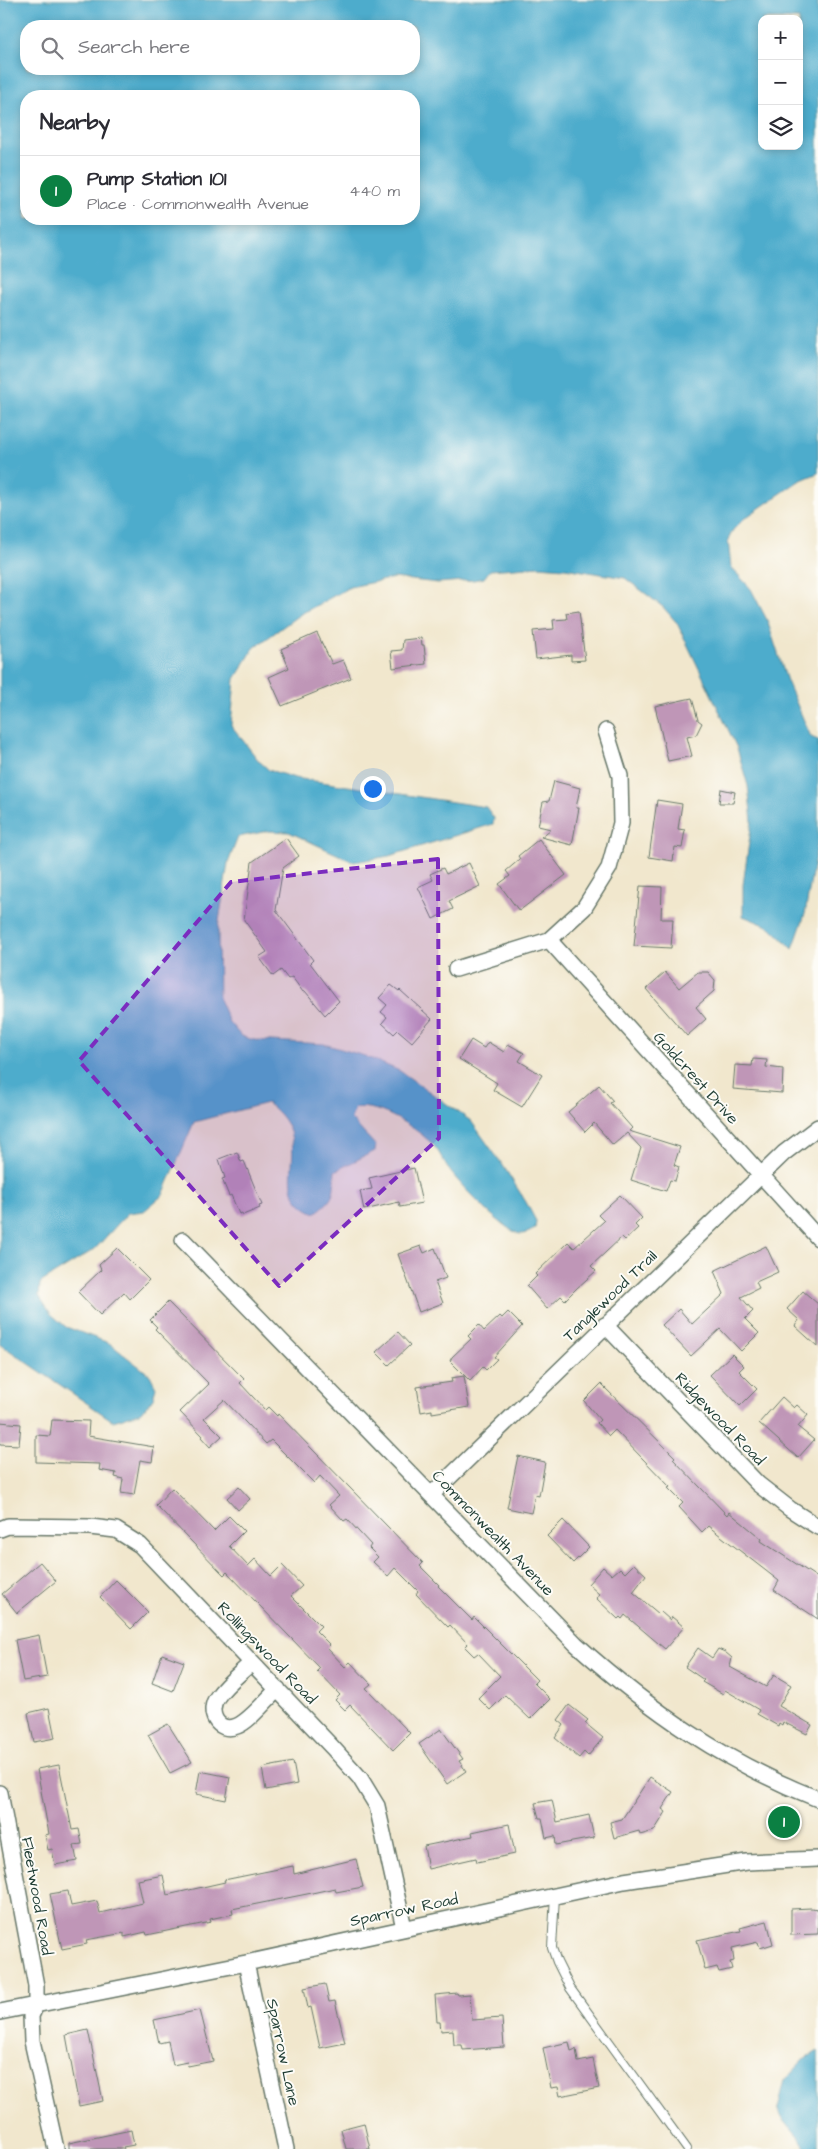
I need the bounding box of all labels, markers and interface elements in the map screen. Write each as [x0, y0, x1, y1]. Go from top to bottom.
map controls [758, 15, 803, 150]
button: + [758, 15, 803, 60]
search box [20, 20, 420, 75]
icon: search [38, 34, 66, 62]
text: Search here [78, 34, 190, 61]
button: − [758, 60, 803, 105]
button: layers [758, 105, 803, 150]
text: Nearby [40, 108, 110, 137]
text: Pump Station 101 [87, 166, 227, 193]
text: 1 [55, 180, 57, 202]
text: 440 m [349, 180, 400, 202]
text: Place · Commonwealth Avenue [87, 193, 309, 215]
your location [360, 776, 386, 802]
street label: Goldcrest Drive [648, 1027, 744, 1129]
street label: Tanglewood Trail [558, 1245, 663, 1347]
street label: Ridgewood Road [669, 1368, 770, 1471]
street label: Commonwealth Avenue [427, 1465, 559, 1601]
street label: Rollingswood Road [212, 1597, 322, 1710]
pin: 1 [768, 1803, 800, 1841]
street label: Fleetwood Road [16, 1835, 58, 1957]
street label: Sparrow Road [348, 1888, 460, 1932]
street label: Sparrow Lane [261, 1996, 305, 2108]

